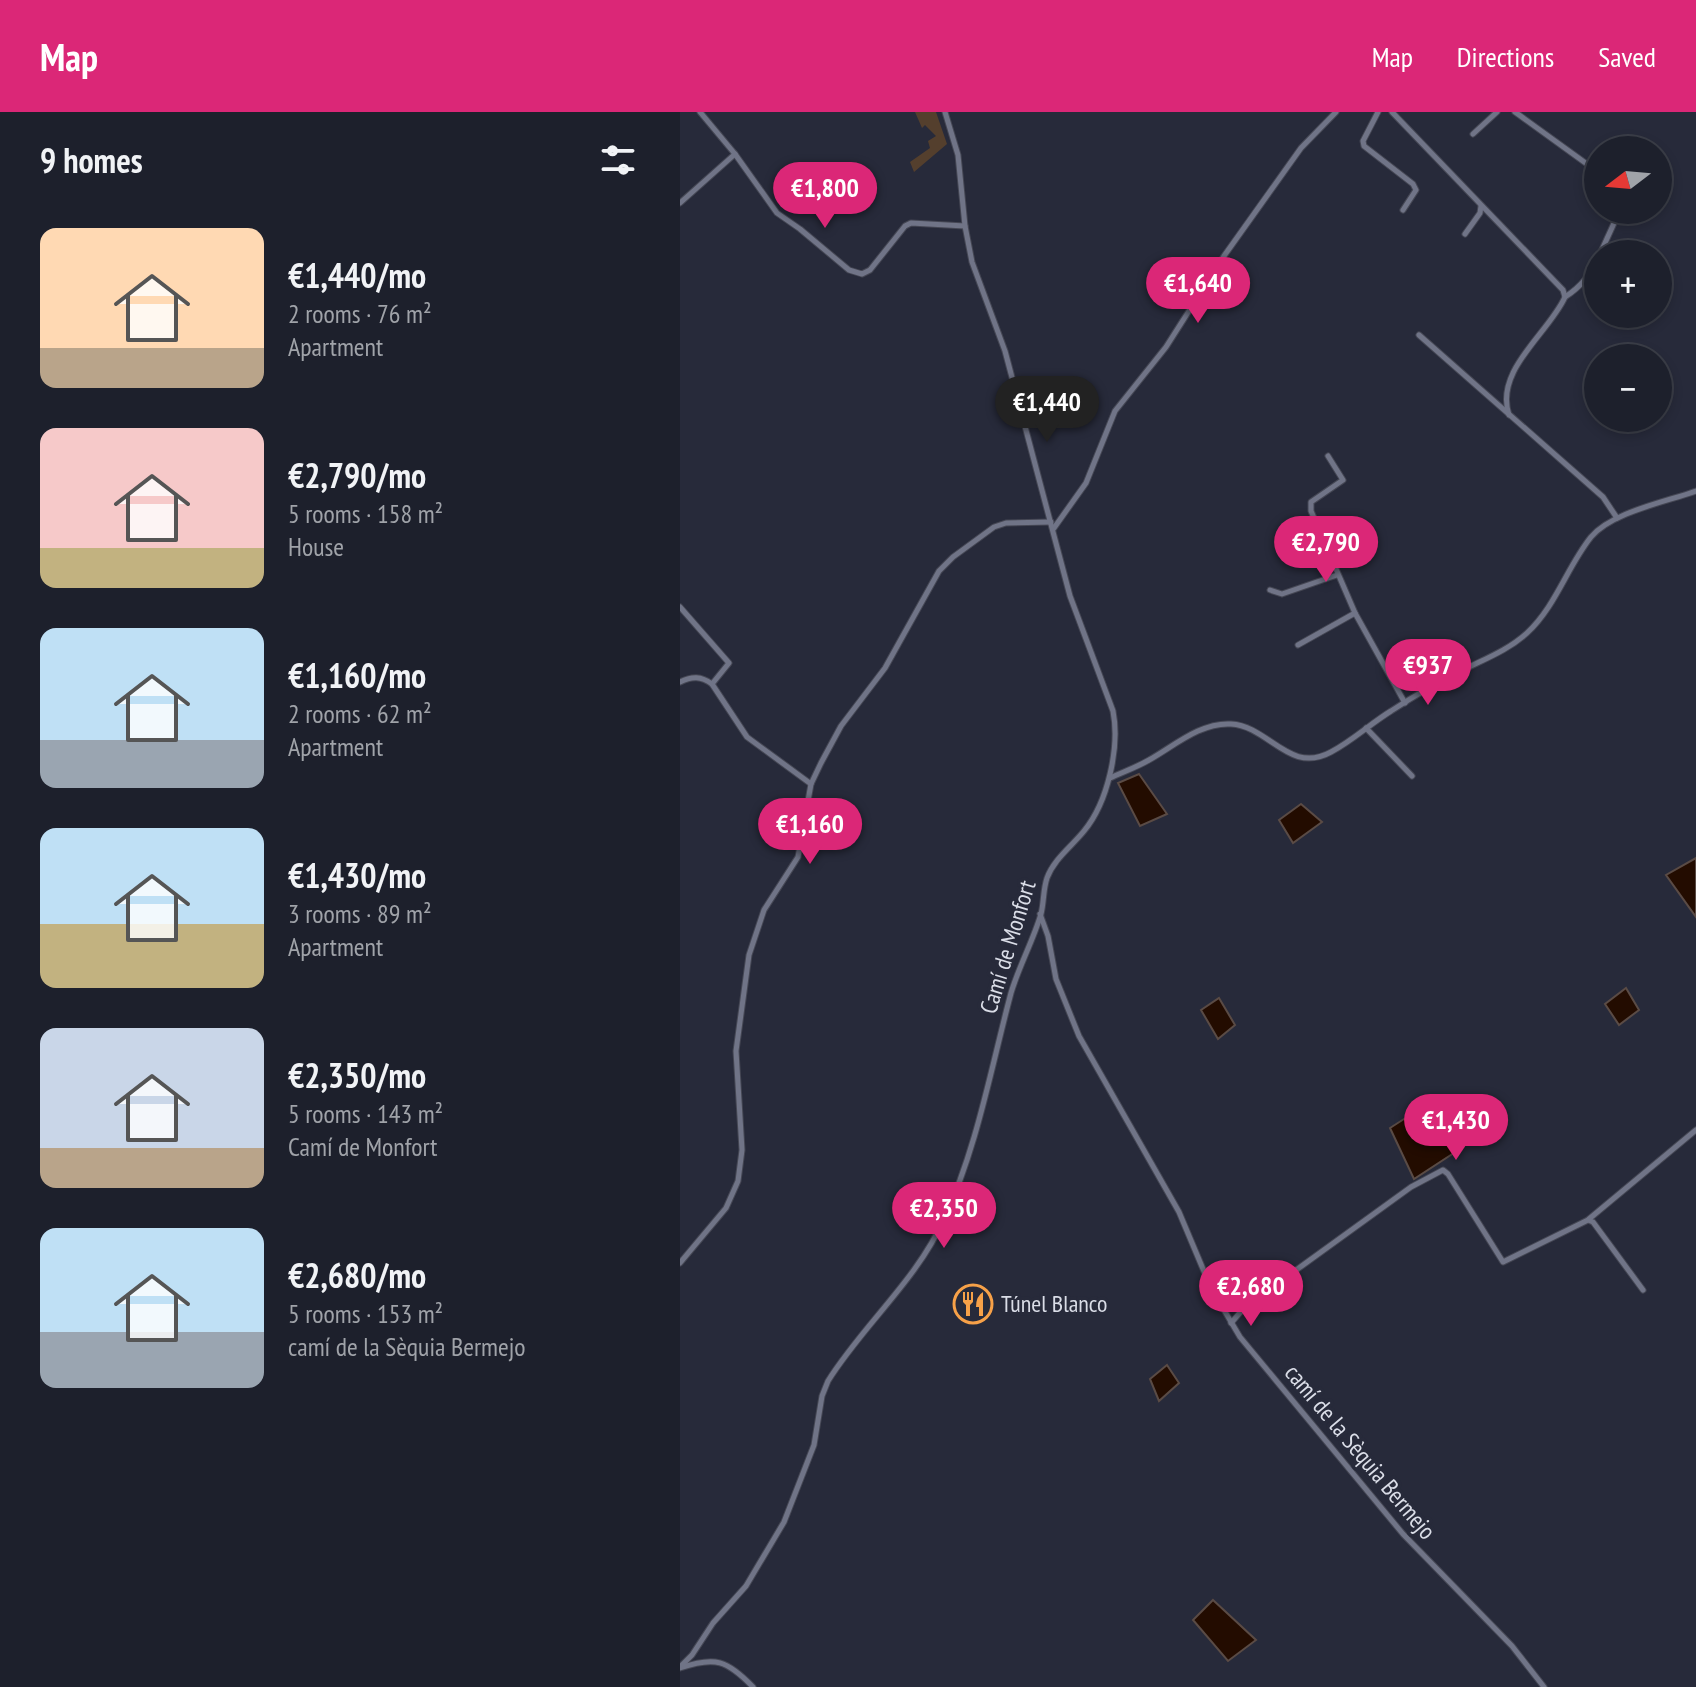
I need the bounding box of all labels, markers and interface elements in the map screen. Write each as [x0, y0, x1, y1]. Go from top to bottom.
text: Map [40, 32, 98, 81]
text: Map [1372, 38, 1413, 75]
text: Directions [1457, 38, 1554, 75]
text: Saved [1598, 38, 1656, 75]
north arrow [1584, 136, 1672, 224]
map controls [1584, 136, 1672, 432]
text: 9 homes [40, 138, 143, 182]
icon: filters [596, 138, 640, 182]
pin: €1,800 [760, 162, 890, 230]
text: €1,800 [791, 171, 859, 204]
button: + [1584, 240, 1672, 328]
text: €1,440/mo [288, 253, 426, 297]
pin: €1,640 [1133, 257, 1263, 325]
icon: home [104, 260, 200, 356]
text: €1,640 [1164, 266, 1232, 299]
text: 2 rooms · 76 m² [288, 297, 432, 330]
text: Apartment [288, 330, 383, 363]
button: − [1584, 344, 1672, 432]
pin: €1,440 [982, 376, 1112, 444]
text: €1,440 [1013, 385, 1081, 418]
text: €2,790/mo [288, 453, 426, 497]
icon: home [104, 460, 200, 556]
text: 5 rooms · 158 m² [288, 497, 443, 530]
pin: €2,790 [1261, 516, 1391, 584]
text: €2,790 [1292, 525, 1360, 558]
text: House [288, 530, 344, 563]
pin: €937 [1381, 639, 1475, 707]
text: €937 [1403, 648, 1453, 681]
text: €1,160/mo [288, 653, 426, 697]
icon: home [104, 660, 200, 756]
text: 2 rooms · 62 m² [288, 697, 432, 730]
text: Apartment [288, 730, 383, 763]
pin: €1,160 [745, 798, 875, 866]
text: €1,160 [776, 807, 844, 840]
text: €1,430/mo [288, 853, 426, 897]
icon: home [104, 860, 200, 956]
street label: Camí de Monfort [973, 876, 1043, 1017]
text: 3 rooms · 89 m² [288, 897, 432, 930]
text: Apartment [288, 930, 383, 963]
text: €2,350/mo [288, 1053, 426, 1097]
icon: home [104, 1060, 200, 1156]
pin: €1,430 [1391, 1094, 1521, 1162]
text: 5 rooms · 143 m² [288, 1097, 443, 1130]
text: €1,430 [1422, 1103, 1490, 1136]
text: Camí de Monfort [288, 1130, 437, 1163]
pin: €2,350 [879, 1182, 1009, 1250]
text: €2,350 [910, 1191, 978, 1224]
text: €2,680/mo [288, 1253, 426, 1297]
icon: home [104, 1260, 200, 1356]
pin: €2,680 [1186, 1260, 1316, 1328]
text: €2,680 [1217, 1269, 1285, 1302]
restaurant icon: Túnel Blanco [952, 1283, 994, 1325]
place label: Túnel Blanco [1001, 1288, 1107, 1319]
text: 5 rooms · 153 m² [288, 1297, 443, 1330]
text: camí de la Sèquia Bermejo [288, 1330, 526, 1363]
street label: camí de la Sèquia Bermejo [1278, 1358, 1443, 1546]

